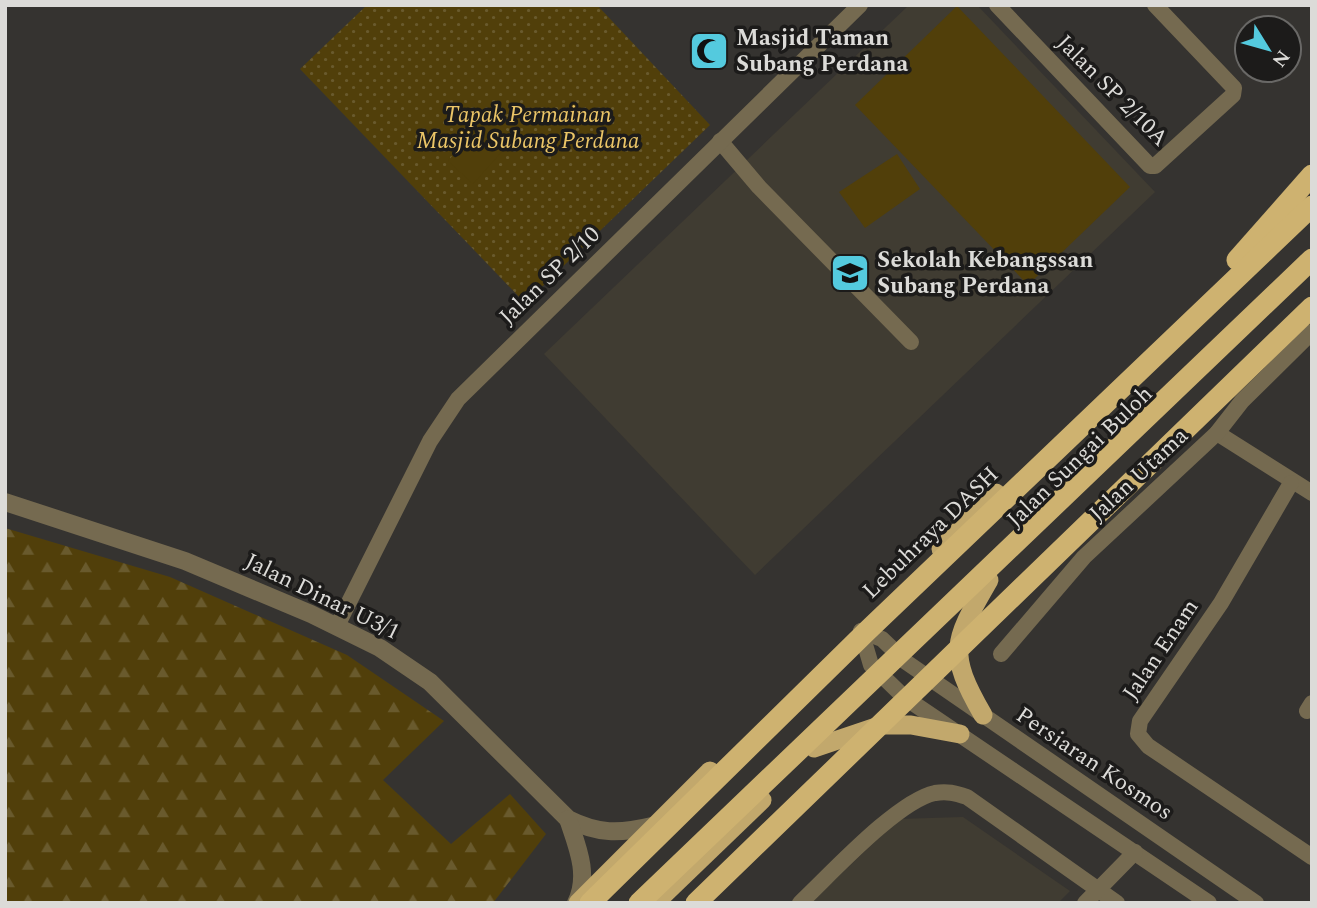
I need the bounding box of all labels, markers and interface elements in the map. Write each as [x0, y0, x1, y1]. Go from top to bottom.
north arrow [1233, 14, 1303, 84]
place label: Masjid Taman Subang Perdana [736, 21, 908, 82]
street label: Jalan SP 2/10A [1048, 27, 1176, 155]
mosque icon: Masjid Taman Subang Perdana [688, 30, 730, 72]
text: N [1264, 43, 1297, 73]
park label: Tapak Permainan Masjid Subang Perdana [417, 98, 640, 159]
street label: Jalan SP 2/10 [491, 218, 609, 334]
place label: Sekolah Kebangssan Subang Perdana [877, 243, 1093, 304]
school or university icon: Sekolah Kebangssan Subang Perdana [829, 252, 871, 294]
street label: Jalan Sungai Buloh [999, 378, 1161, 536]
street label: Jalan Utama [1081, 419, 1197, 531]
street label: Lebuhraya DASH [855, 458, 1007, 608]
street label: Jalan Dinar U3/1 [239, 544, 405, 650]
street label: Jalan Enam [1114, 592, 1208, 708]
street label: Persiaran Kosmos [1008, 698, 1180, 830]

